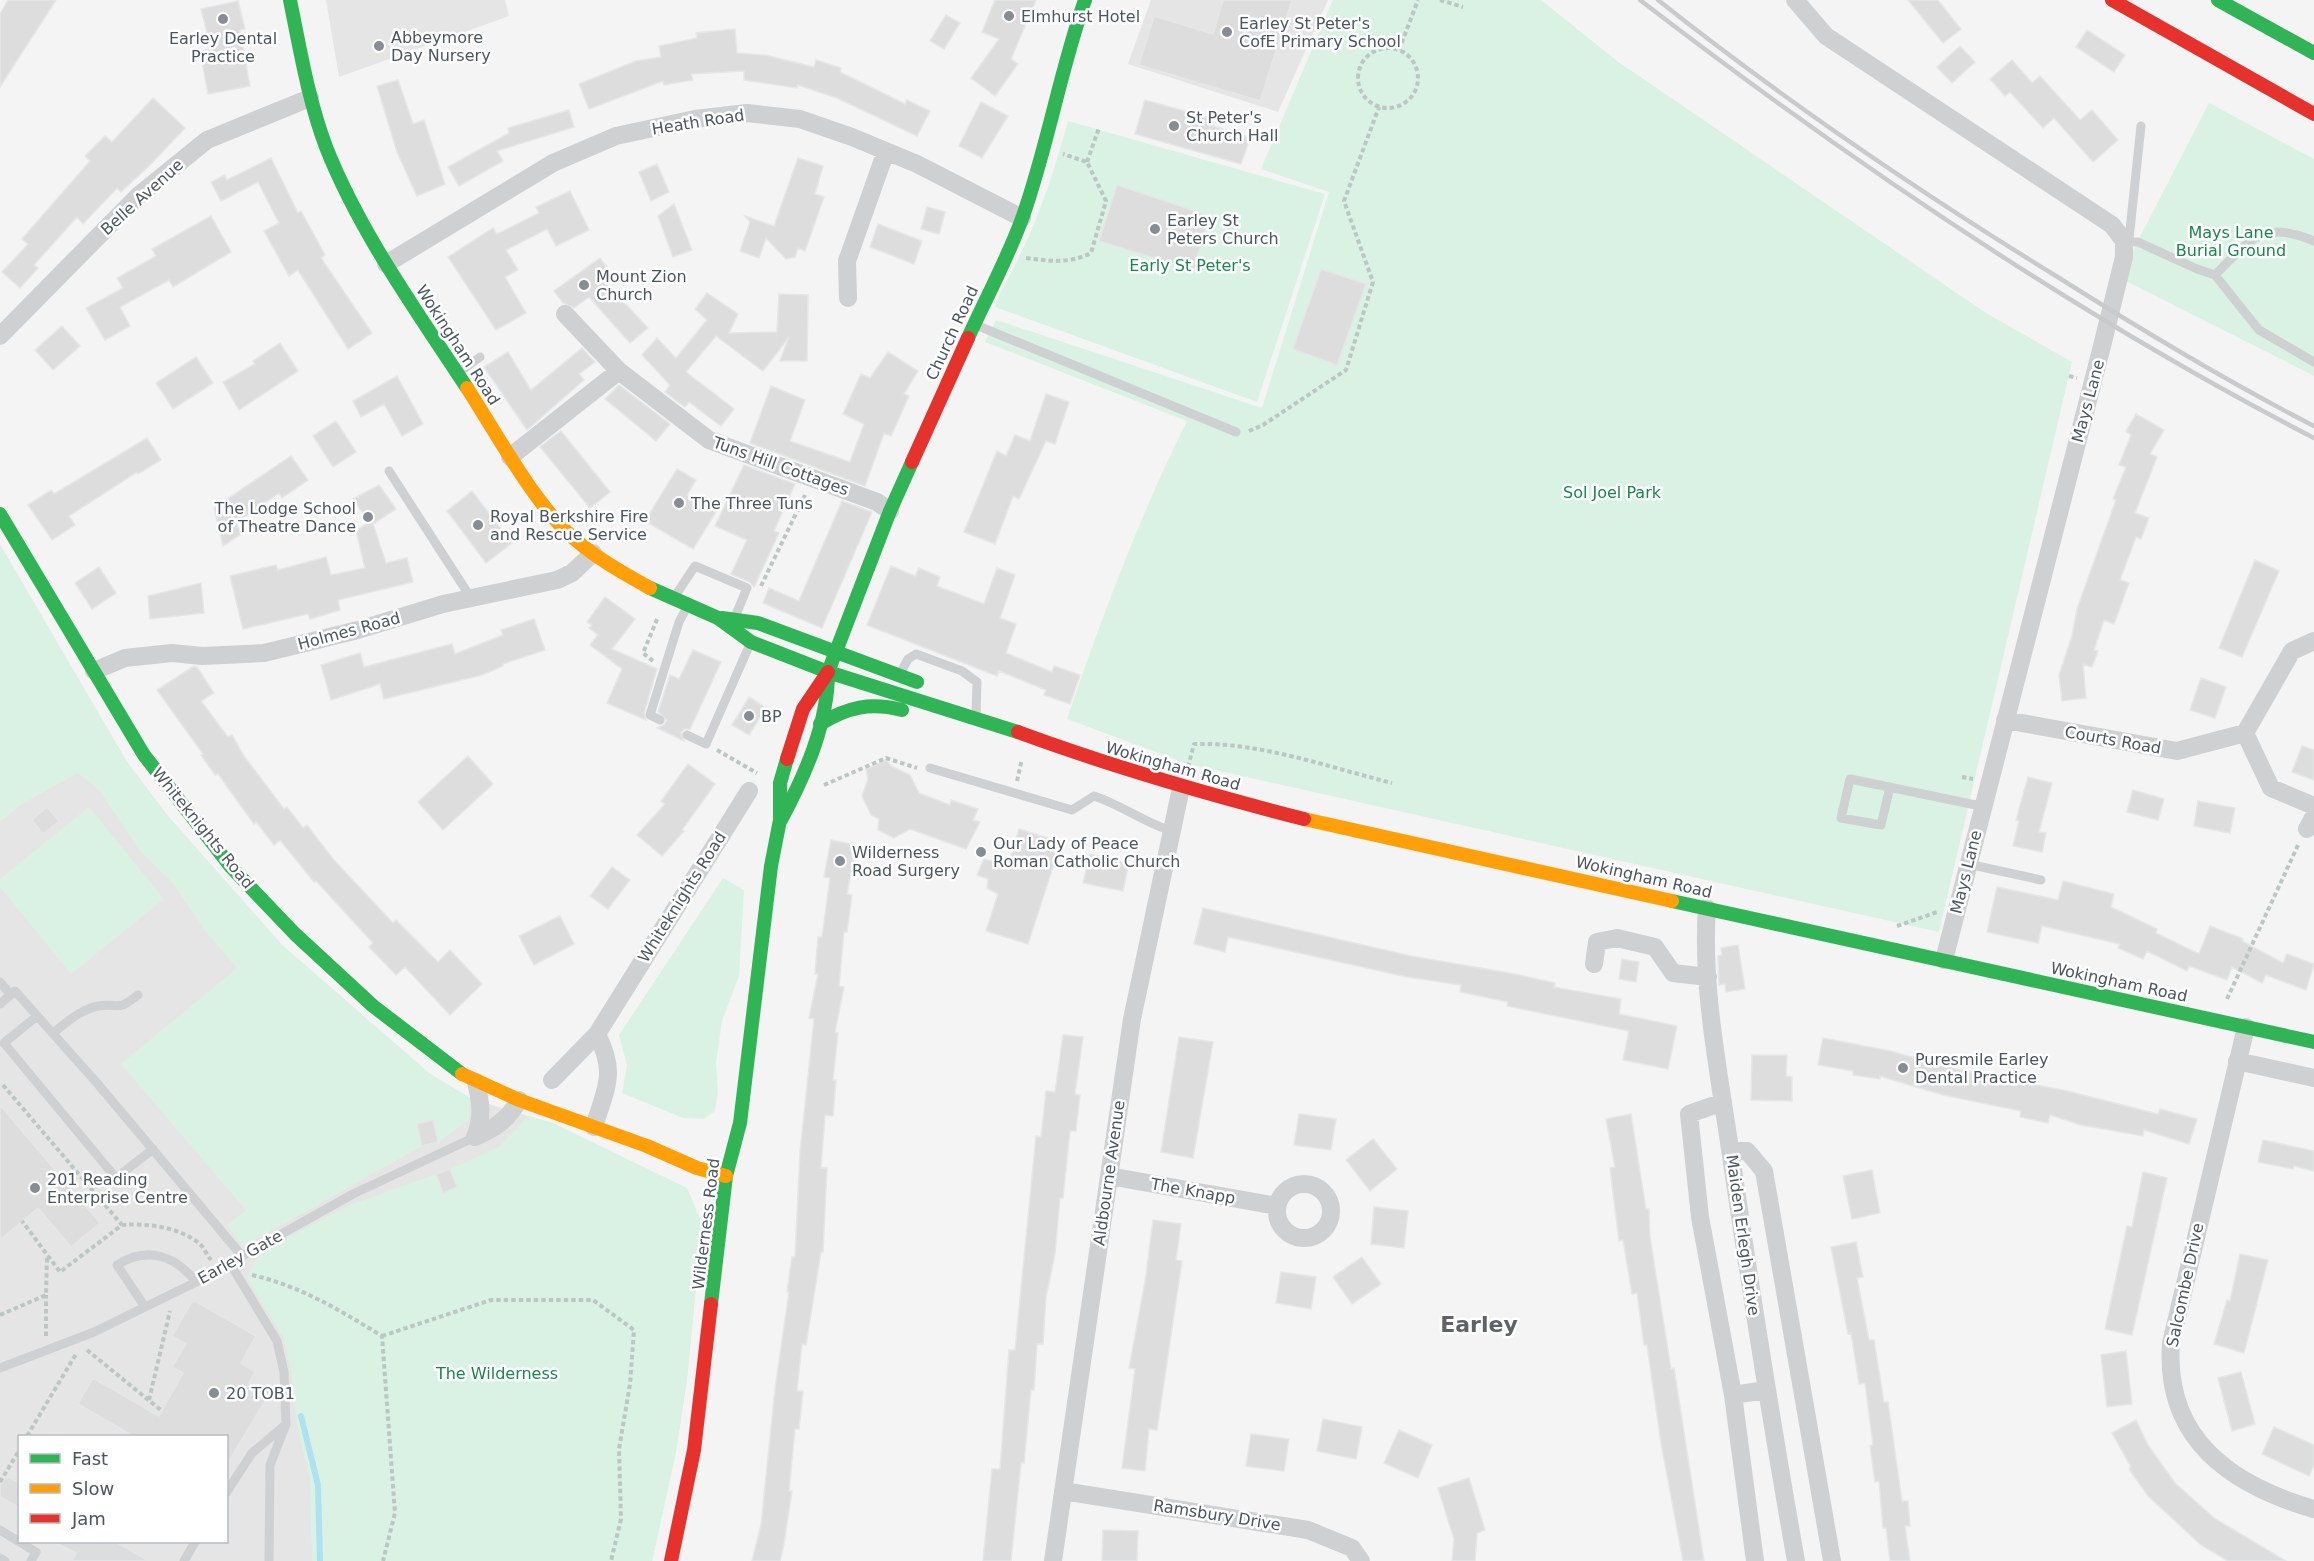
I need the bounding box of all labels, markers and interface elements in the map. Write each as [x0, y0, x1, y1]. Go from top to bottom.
place label: Elmhurst Hotel [1021, 7, 1140, 26]
marker: Elmhurst Hotel [1002, 9, 1016, 23]
marker: Earley Dental Practice [216, 12, 230, 26]
place label: Earley St Peter's CofE Primary School [1239, 14, 1401, 51]
marker: Earley St Peter's CofE Primary School [1220, 25, 1234, 39]
place label: Abbeymore Day Nursery [391, 28, 491, 65]
place label: Earley Dental Practice [169, 29, 277, 66]
marker: Abbeymore Day Nursery [372, 39, 386, 53]
street label: Heath Road [650, 105, 746, 139]
place label: St Peter's Church Hall [1186, 108, 1278, 145]
marker: St Peter's Church Hall [1167, 119, 1181, 133]
street label: Belle Avenue [97, 155, 187, 239]
place label: Earley St Peters Church [1167, 211, 1279, 248]
marker: Earley St Peters Church [1148, 222, 1162, 236]
park label: Mays Lane Burial Ground [2176, 223, 2286, 260]
park label: Early St Peter's [1129, 256, 1251, 275]
place label: Mount Zion Church [596, 267, 687, 304]
marker: Mount Zion Church [577, 278, 591, 292]
street label: Wokingham Road [412, 281, 504, 409]
street label: Church Road [922, 283, 982, 383]
street label: Mays Lane [2068, 357, 2108, 445]
street label: Tuns Hill Cottages [710, 432, 852, 499]
park label: Sol Joel Park [1563, 483, 1662, 502]
place label: The Three Tuns [690, 494, 813, 513]
marker: The Three Tuns [672, 496, 686, 510]
place label: The Lodge School of Theatre Dance [213, 499, 356, 536]
place label: Royal Berkshire Fire and Rescue Service [490, 507, 648, 544]
marker: The Lodge School of Theatre Dance [361, 510, 375, 524]
marker: Royal Berkshire Fire and Rescue Service [471, 518, 485, 532]
street label: Holmes Road [296, 608, 402, 654]
place label: BP [761, 707, 782, 726]
marker: BP [742, 709, 756, 723]
street label: Courts Road [2063, 722, 2163, 758]
street label: Wokingham Road [1103, 738, 1243, 794]
street label: Whiteknights Road [148, 764, 258, 892]
street label: Whiteknights Road [634, 828, 730, 966]
street label: Mays Lane [1946, 828, 1986, 916]
place label: Our Lady of Peace Roman Catholic Church [993, 834, 1180, 871]
place label: Wilderness Road Surgery [852, 843, 960, 880]
marker: Our Lady of Peace Roman Catholic Church [974, 845, 988, 859]
street label: Wokingham Road [1574, 852, 1714, 902]
marker: Wilderness Road Surgery [833, 854, 847, 868]
street label: Wokingham Road [2049, 958, 2189, 1006]
place label: Puresmile Earley Dental Practice [1915, 1050, 2049, 1087]
marker: Puresmile Earley Dental Practice [1896, 1061, 1910, 1075]
street label: Aldbourne Avenue [1089, 1099, 1129, 1247]
street label: Maiden Erlegh Drive [1722, 1153, 1764, 1317]
street label: Wilderness Road [688, 1157, 724, 1291]
place label: 201 Reading Enterprise Centre [47, 1170, 188, 1207]
street label: The Knapp [1148, 1174, 1237, 1208]
marker: 201 Reading Enterprise Centre [28, 1181, 42, 1195]
street label: Salcombe Drive [2163, 1221, 2207, 1349]
street label: Earley Gate [194, 1226, 286, 1288]
district label: Earley [1440, 1312, 1518, 1337]
park label: The Wilderness [435, 1364, 558, 1383]
place label: 20 TOB1 [226, 1384, 295, 1403]
marker: 20 TOB1 [207, 1386, 221, 1400]
legend [18, 1435, 228, 1543]
text: Fast [72, 1448, 108, 1469]
text: Slow [72, 1478, 114, 1499]
street label: Ramsbury Drive [1152, 1496, 1282, 1534]
text: Jam [71, 1508, 106, 1529]

